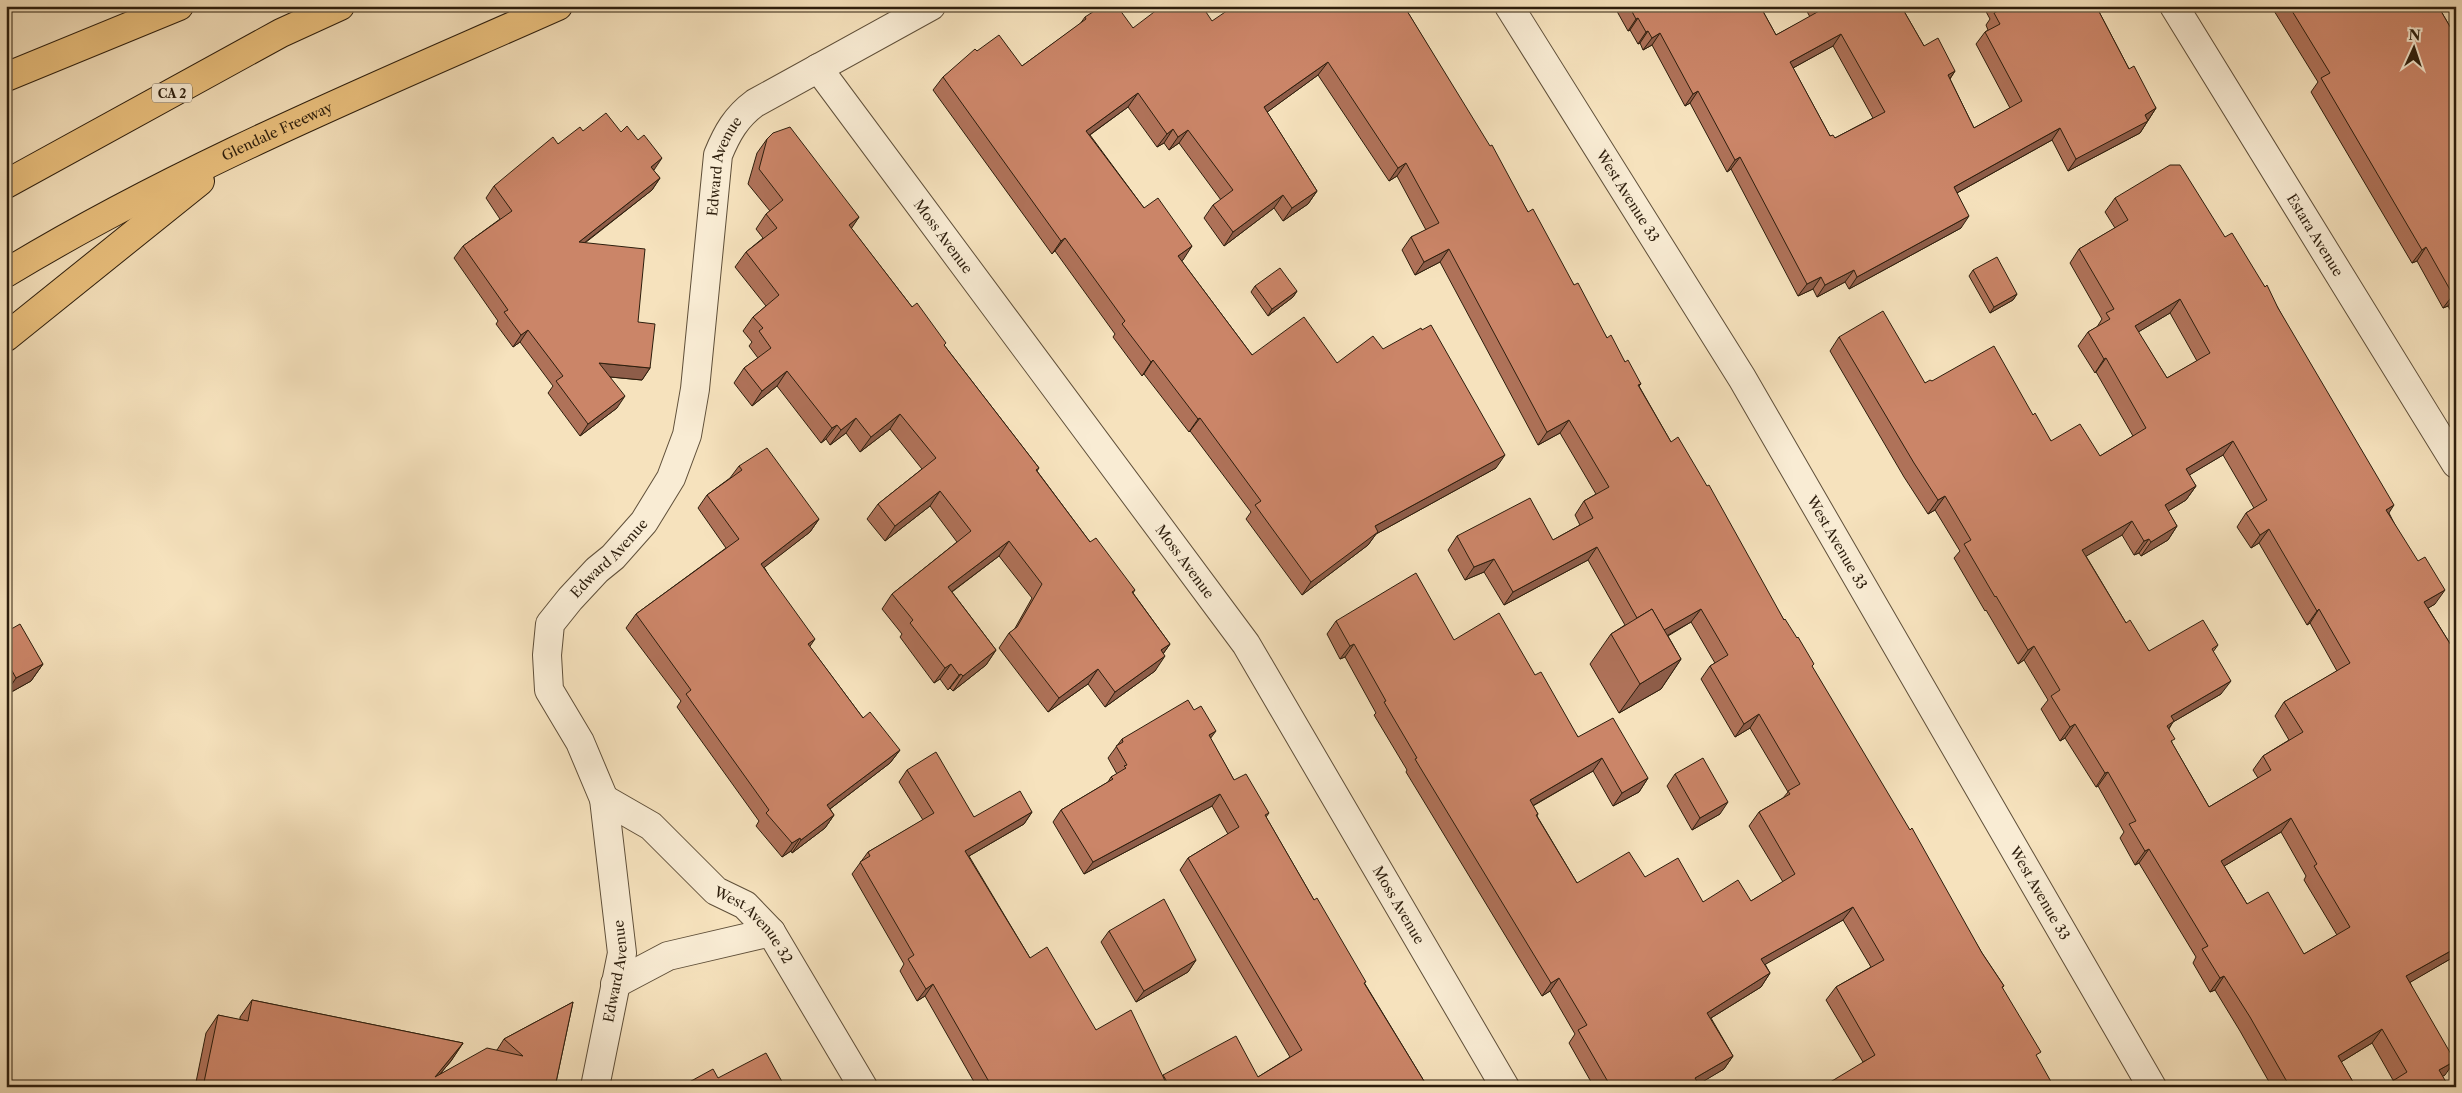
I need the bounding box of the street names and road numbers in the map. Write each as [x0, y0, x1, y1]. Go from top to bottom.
road number: CA 2 [152, 84, 192, 102]
street label: Glendale Freeway [219, 98, 335, 165]
street label: Edward Avenue [703, 113, 746, 217]
street label: West Avenue 33 [1592, 146, 1663, 245]
street label: Estara Avenue [2283, 190, 2347, 280]
street label: Moss Avenue [910, 196, 977, 277]
street label: West Avenue 33 [1803, 492, 1871, 593]
street label: Edward Avenue [567, 515, 652, 602]
street label: Moss Avenue [1151, 521, 1218, 602]
street label: West Avenue 33 [2005, 842, 2074, 943]
street label: Moss Avenue [1369, 863, 1429, 948]
street label: West Avenue 32 [710, 882, 797, 967]
street label: Edward Avenue [599, 919, 631, 1024]

